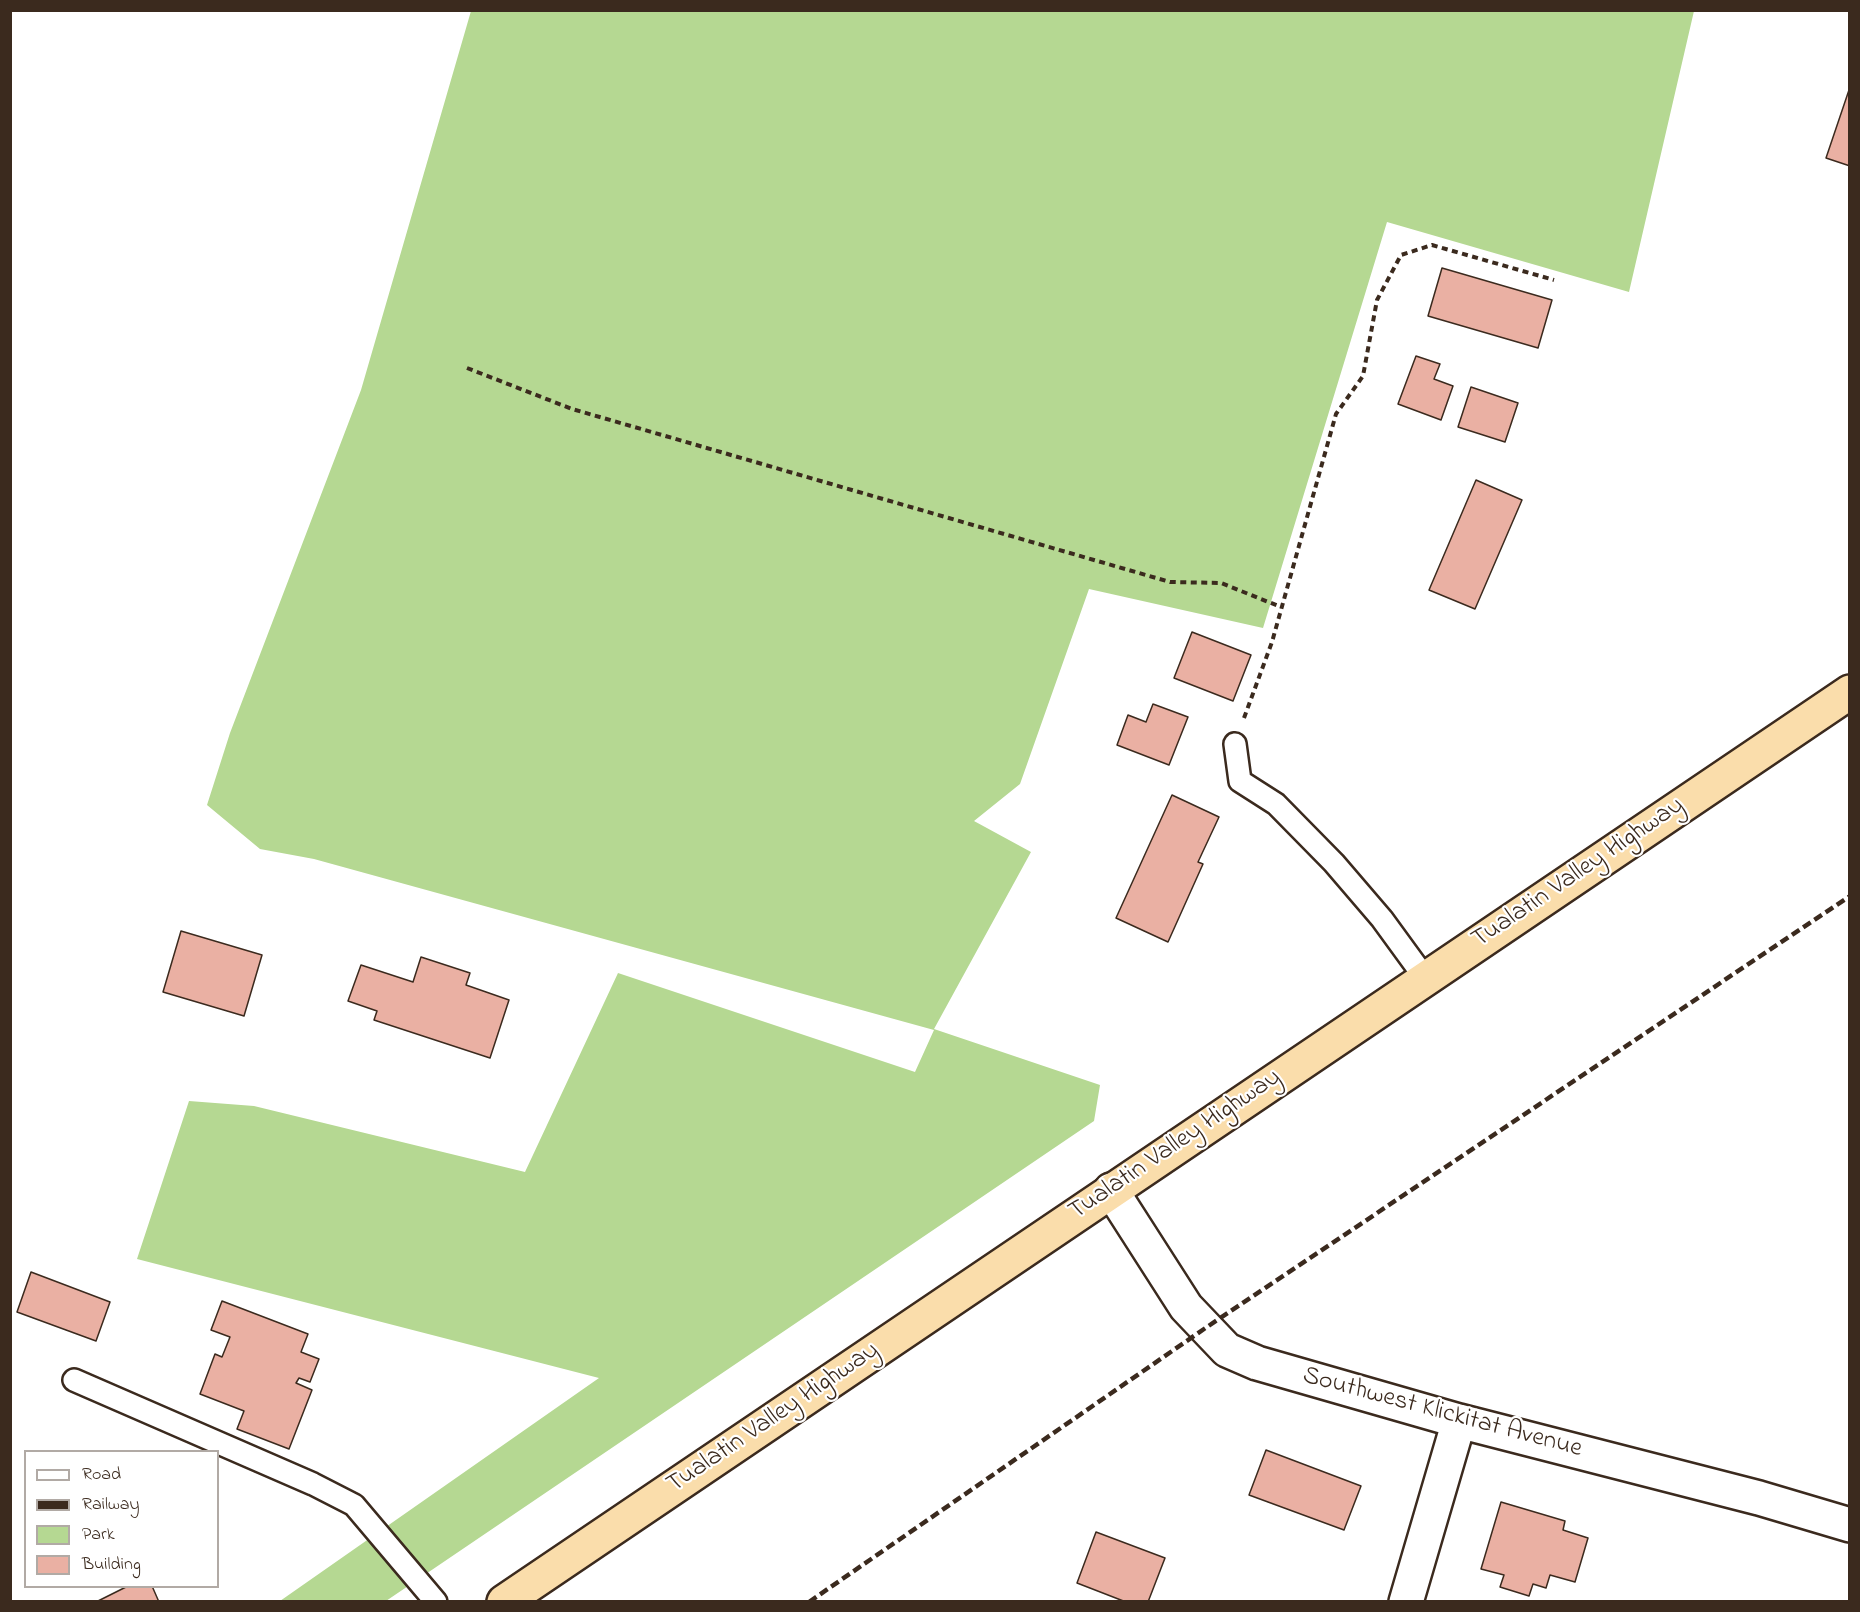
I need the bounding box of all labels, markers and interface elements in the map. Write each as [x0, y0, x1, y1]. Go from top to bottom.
street label: Tualatin Valley Highway [1467, 791, 1691, 957]
street label: Tualatin Valley Highway [1064, 1063, 1288, 1229]
street label: Tualatin Valley Highway [662, 1336, 886, 1502]
street label: Southwest Klickitat Avenue [1299, 1362, 1585, 1466]
legend [24, 1450, 219, 1588]
text: Road [82, 1462, 121, 1488]
text: Railway [82, 1492, 139, 1518]
text: Park [82, 1522, 115, 1548]
text: Building [82, 1552, 141, 1578]

